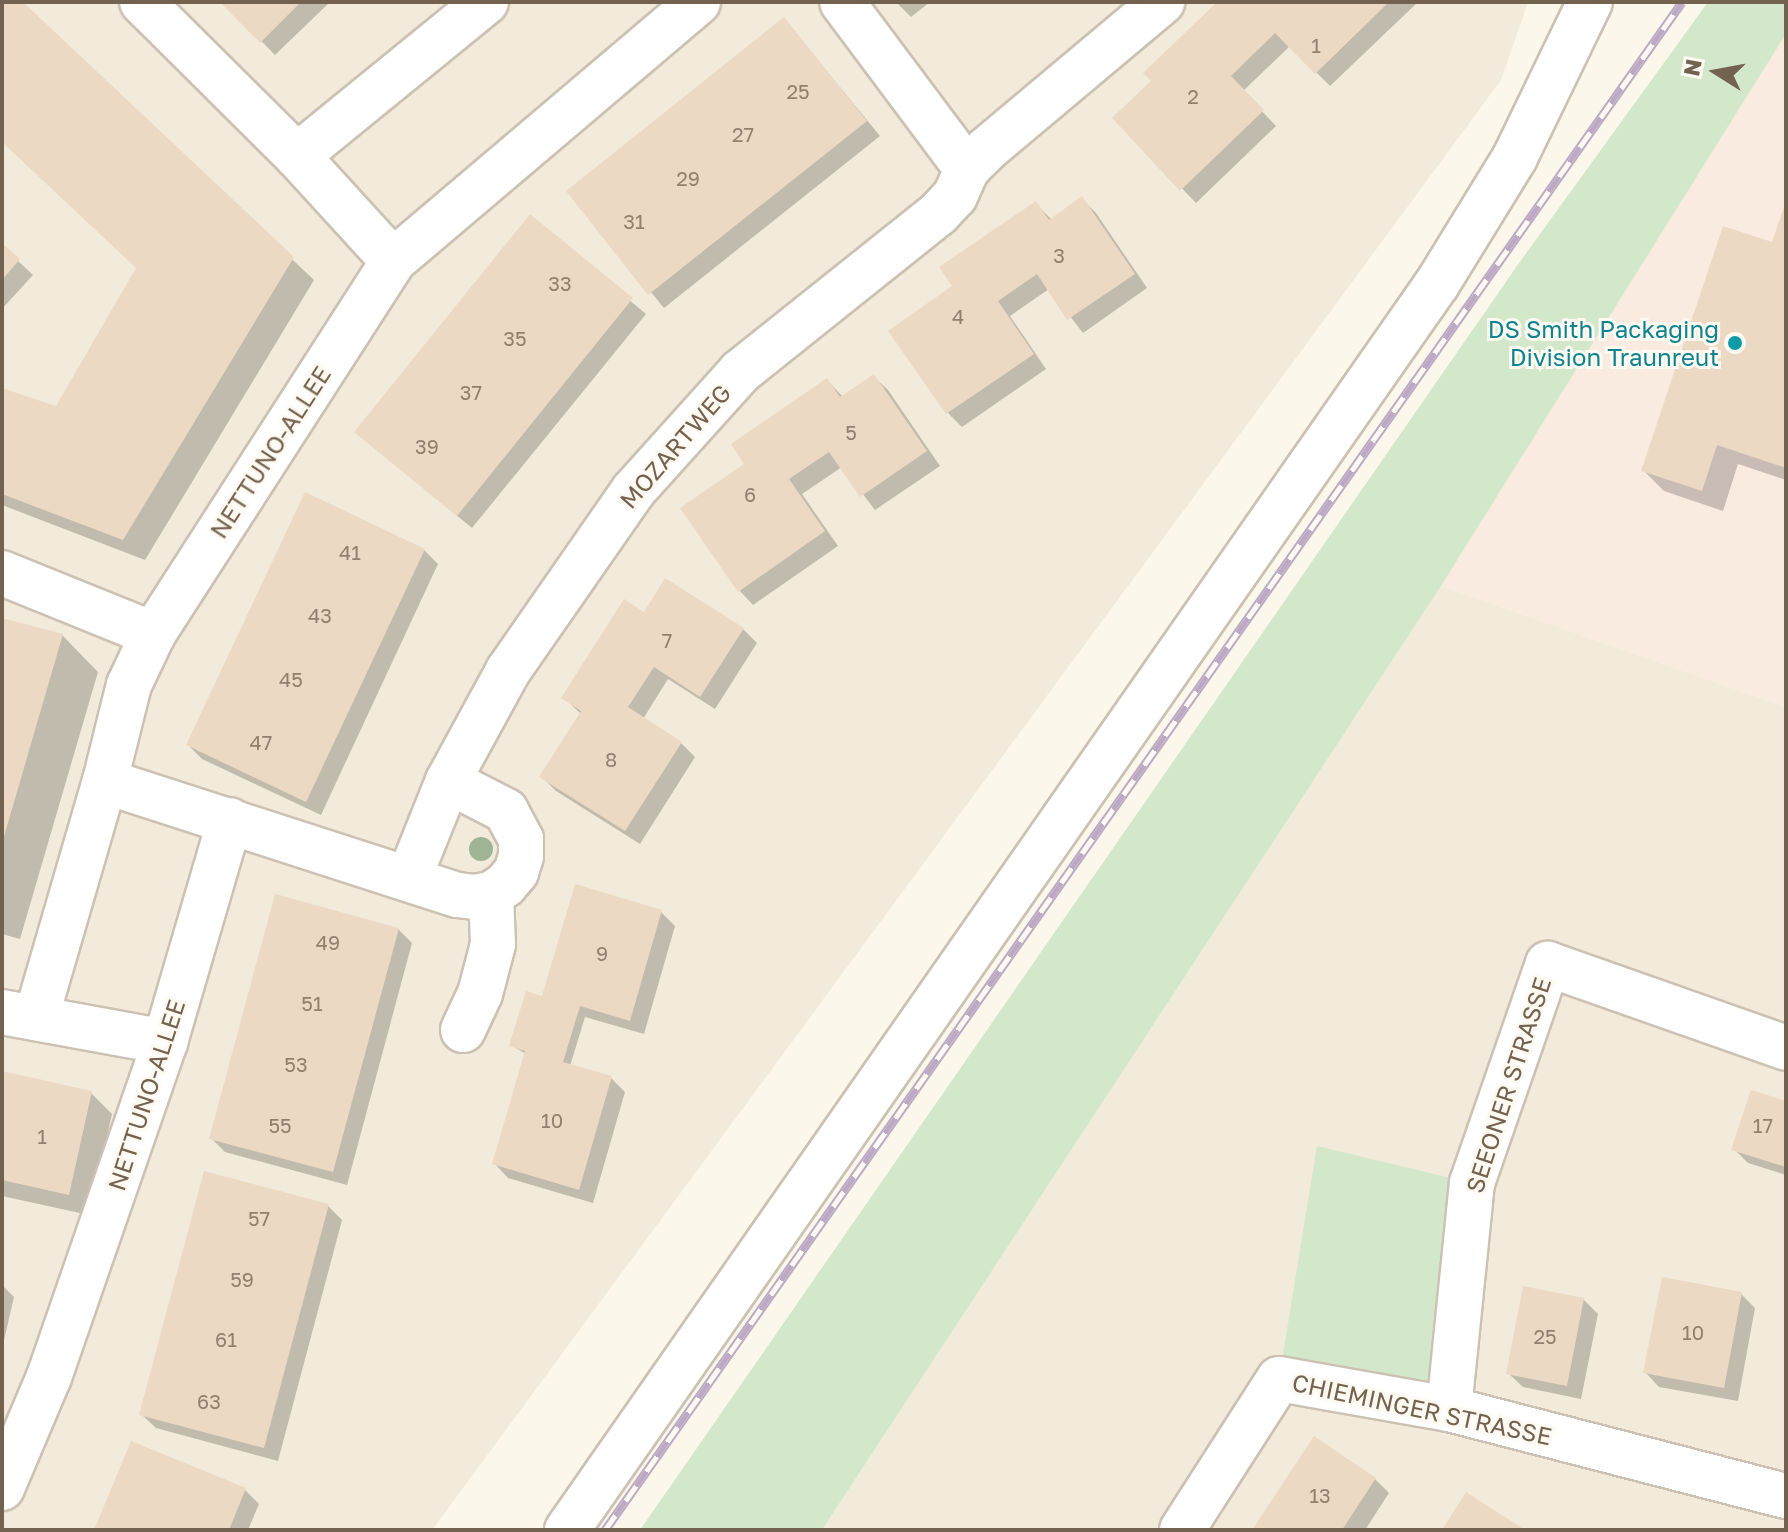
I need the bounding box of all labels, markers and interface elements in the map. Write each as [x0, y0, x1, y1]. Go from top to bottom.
north arrow [1676, 32, 1756, 112]
house number: 1 [1311, 33, 1321, 57]
text: N [1677, 57, 1707, 78]
house number: 25 [786, 79, 810, 103]
house number: 2 [1187, 84, 1199, 108]
house number: 27 [732, 122, 754, 146]
house number: 29 [676, 166, 700, 190]
house number: 31 [623, 209, 645, 233]
house number: 3 [1053, 243, 1065, 267]
house number: 33 [548, 271, 572, 295]
house number: 4 [952, 304, 964, 328]
place label: DS Smith Packaging Division Traunreut [1488, 315, 1719, 371]
house number: 35 [503, 326, 527, 350]
marker: DS Smith Packaging Division Traunreut [1726, 334, 1744, 352]
street label: NETTUNO-ALLEE [204, 361, 336, 543]
street label: MOZARTWEG [613, 378, 737, 514]
house number: 37 [460, 380, 482, 404]
house number: 5 [845, 420, 857, 444]
house number: 39 [415, 434, 439, 458]
house number: 6 [744, 482, 756, 506]
house number: 41 [339, 540, 361, 564]
house number: 43 [308, 603, 332, 627]
house number: 7 [662, 628, 672, 652]
house number: 45 [279, 667, 303, 691]
house number: 47 [250, 730, 272, 754]
house number: 8 [605, 747, 617, 771]
house number: 49 [316, 930, 340, 954]
house number: 9 [596, 941, 608, 965]
street label: SEEONER STRASSE [1460, 974, 1556, 1196]
house number: 51 [301, 991, 323, 1015]
street label: NETTUNO-ALLEE [102, 996, 190, 1194]
house number: 53 [284, 1052, 308, 1076]
house number: 10 [541, 1108, 563, 1132]
house number: 55 [268, 1113, 292, 1137]
house number: 17 [1753, 1113, 1773, 1137]
house number: 1 [37, 1124, 47, 1148]
house number: 57 [248, 1206, 270, 1230]
house number: 59 [230, 1267, 254, 1291]
house number: 10 [1682, 1320, 1704, 1344]
house number: 25 [1533, 1324, 1557, 1348]
house number: 61 [215, 1327, 237, 1351]
street label: CHIEMINGER STRASSE [1290, 1367, 1554, 1451]
house number: 63 [197, 1389, 221, 1413]
house number: 13 [1309, 1483, 1331, 1507]

